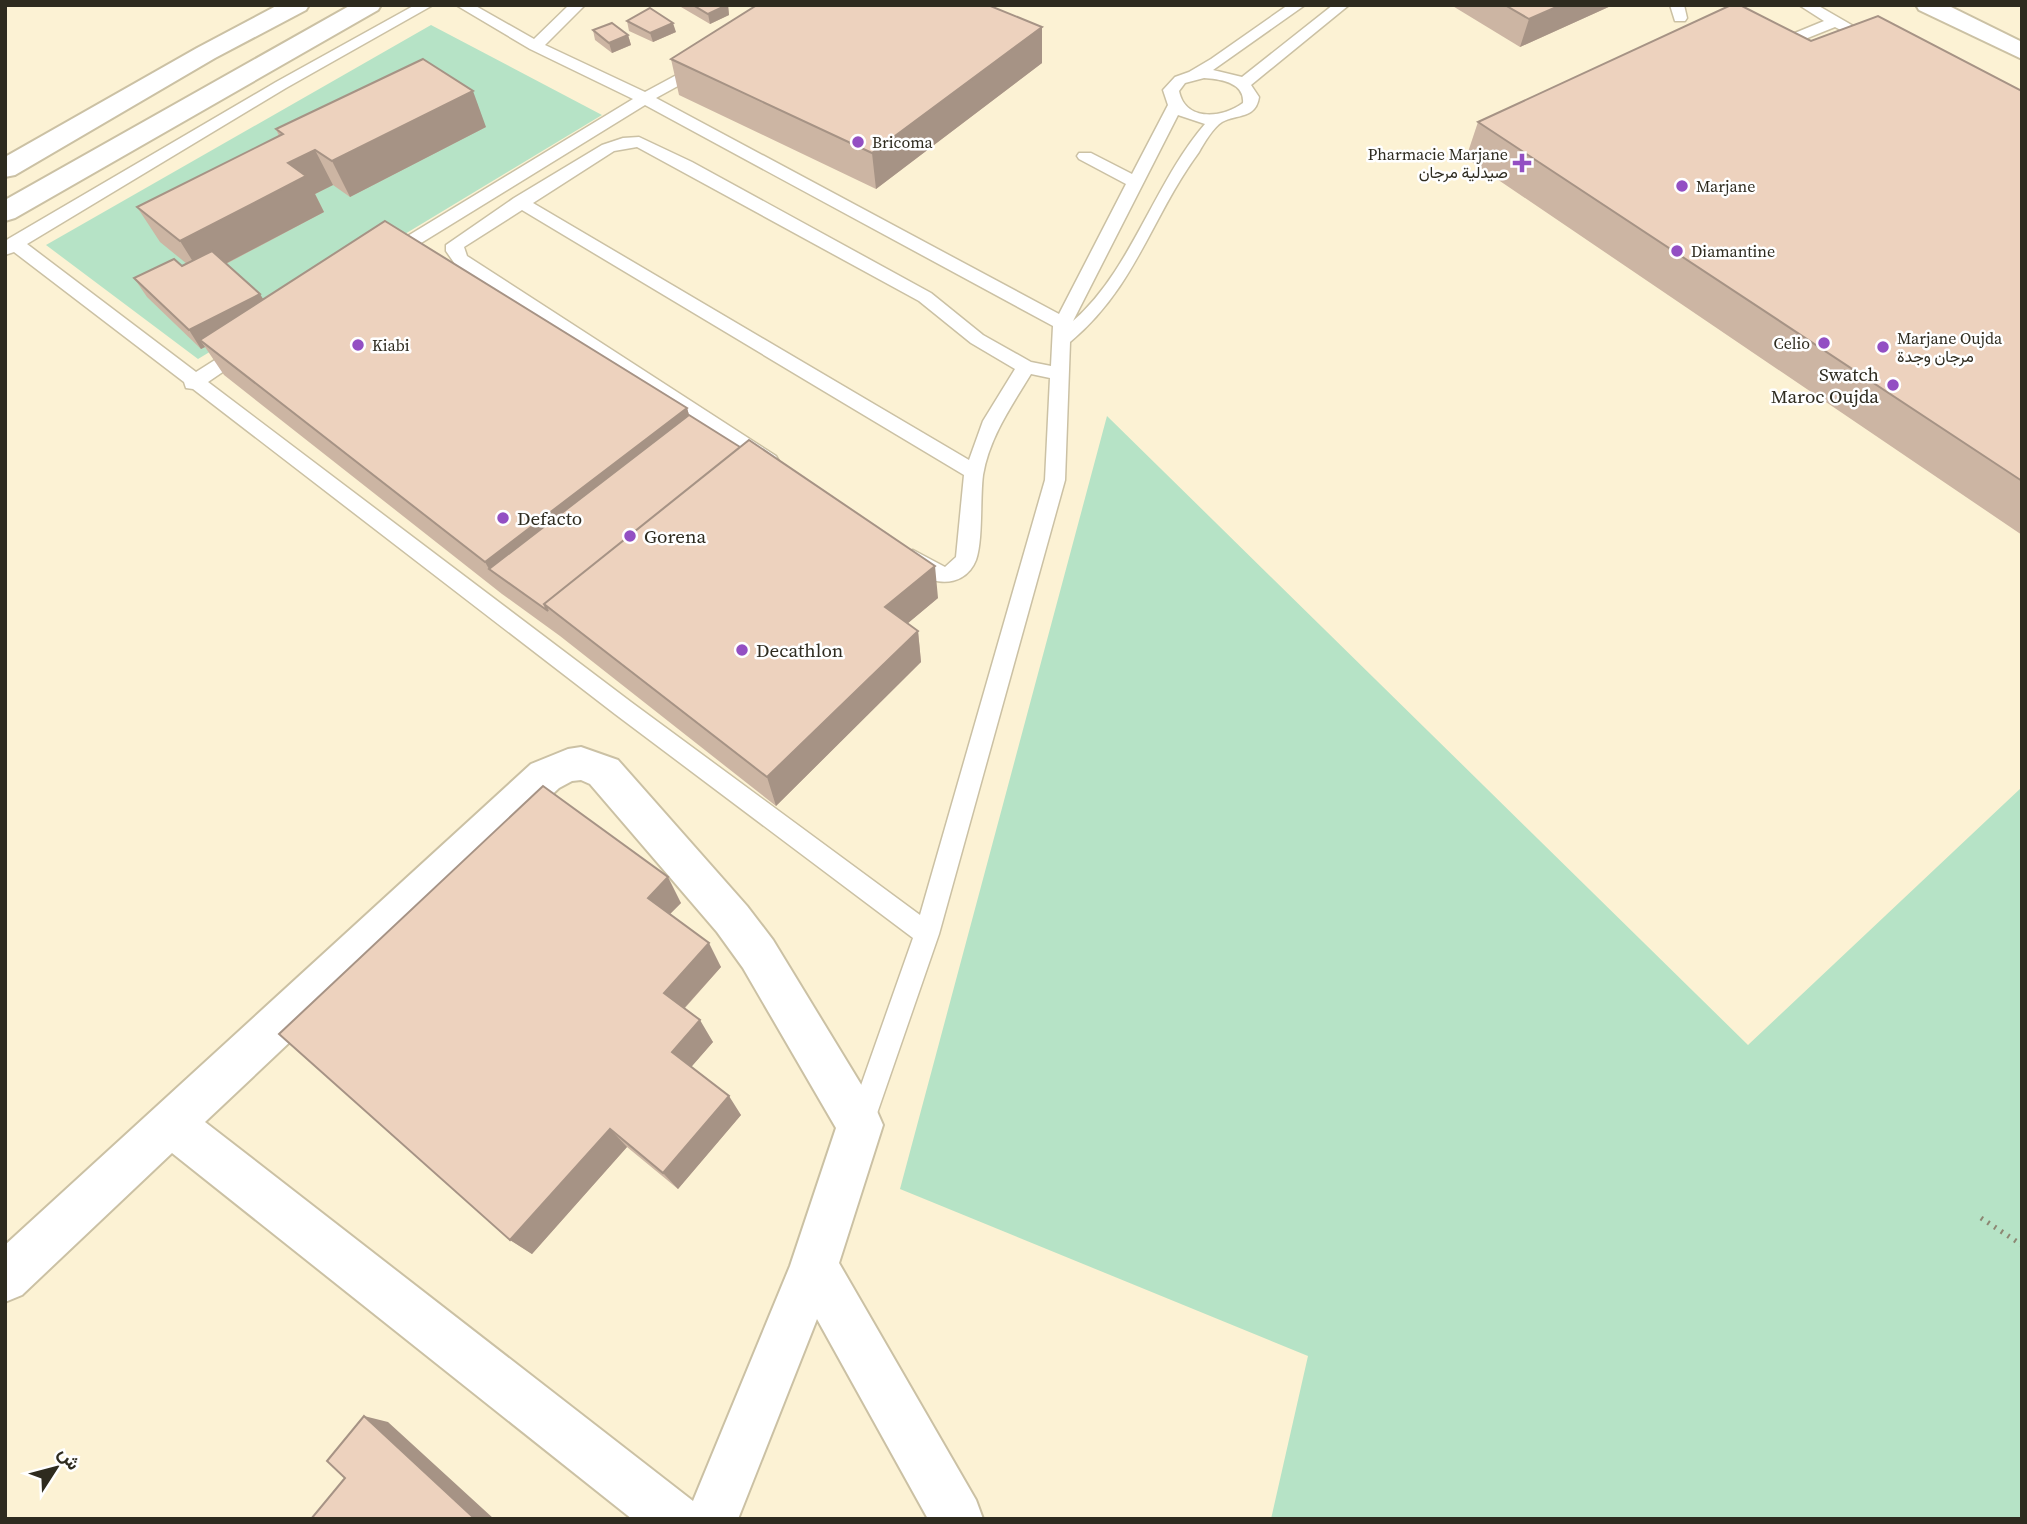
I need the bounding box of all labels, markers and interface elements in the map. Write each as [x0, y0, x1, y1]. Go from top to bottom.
place label: Bricoma [872, 131, 934, 153]
marker: Bricoma [850, 134, 866, 150]
place label: Pharmacie Marjane صيدلية مرجان [1368, 143, 1508, 183]
marker: Pharmacie Marjane صيدلية مرجان [1514, 155, 1530, 171]
place label: Marjane [1696, 175, 1755, 197]
marker: Marjane [1674, 178, 1690, 194]
place label: Diamantine [1691, 240, 1775, 262]
marker: Diamantine [1669, 243, 1685, 259]
place label: Marjane Oujda مرجان وجدة [1897, 327, 2003, 367]
place label: Celio [1774, 332, 1810, 354]
place label: Kiabi [372, 334, 410, 356]
marker: Celio [1816, 335, 1832, 351]
marker: Kiabi [350, 337, 366, 353]
marker: Marjane Oujda مرجان وجدة [1875, 339, 1891, 355]
place label: Swatch Maroc Oujda [1771, 361, 1879, 409]
marker: Swatch Maroc Oujda [1885, 377, 1901, 393]
place label: Defacto [517, 505, 582, 531]
marker: Defacto [495, 510, 511, 526]
place label: Gorena [644, 523, 706, 549]
marker: Gorena [622, 528, 638, 544]
place label: Decathlon [756, 637, 843, 663]
marker: Decathlon [734, 642, 750, 658]
north arrow [21, 1433, 91, 1503]
text: ش [53, 1441, 87, 1475]

